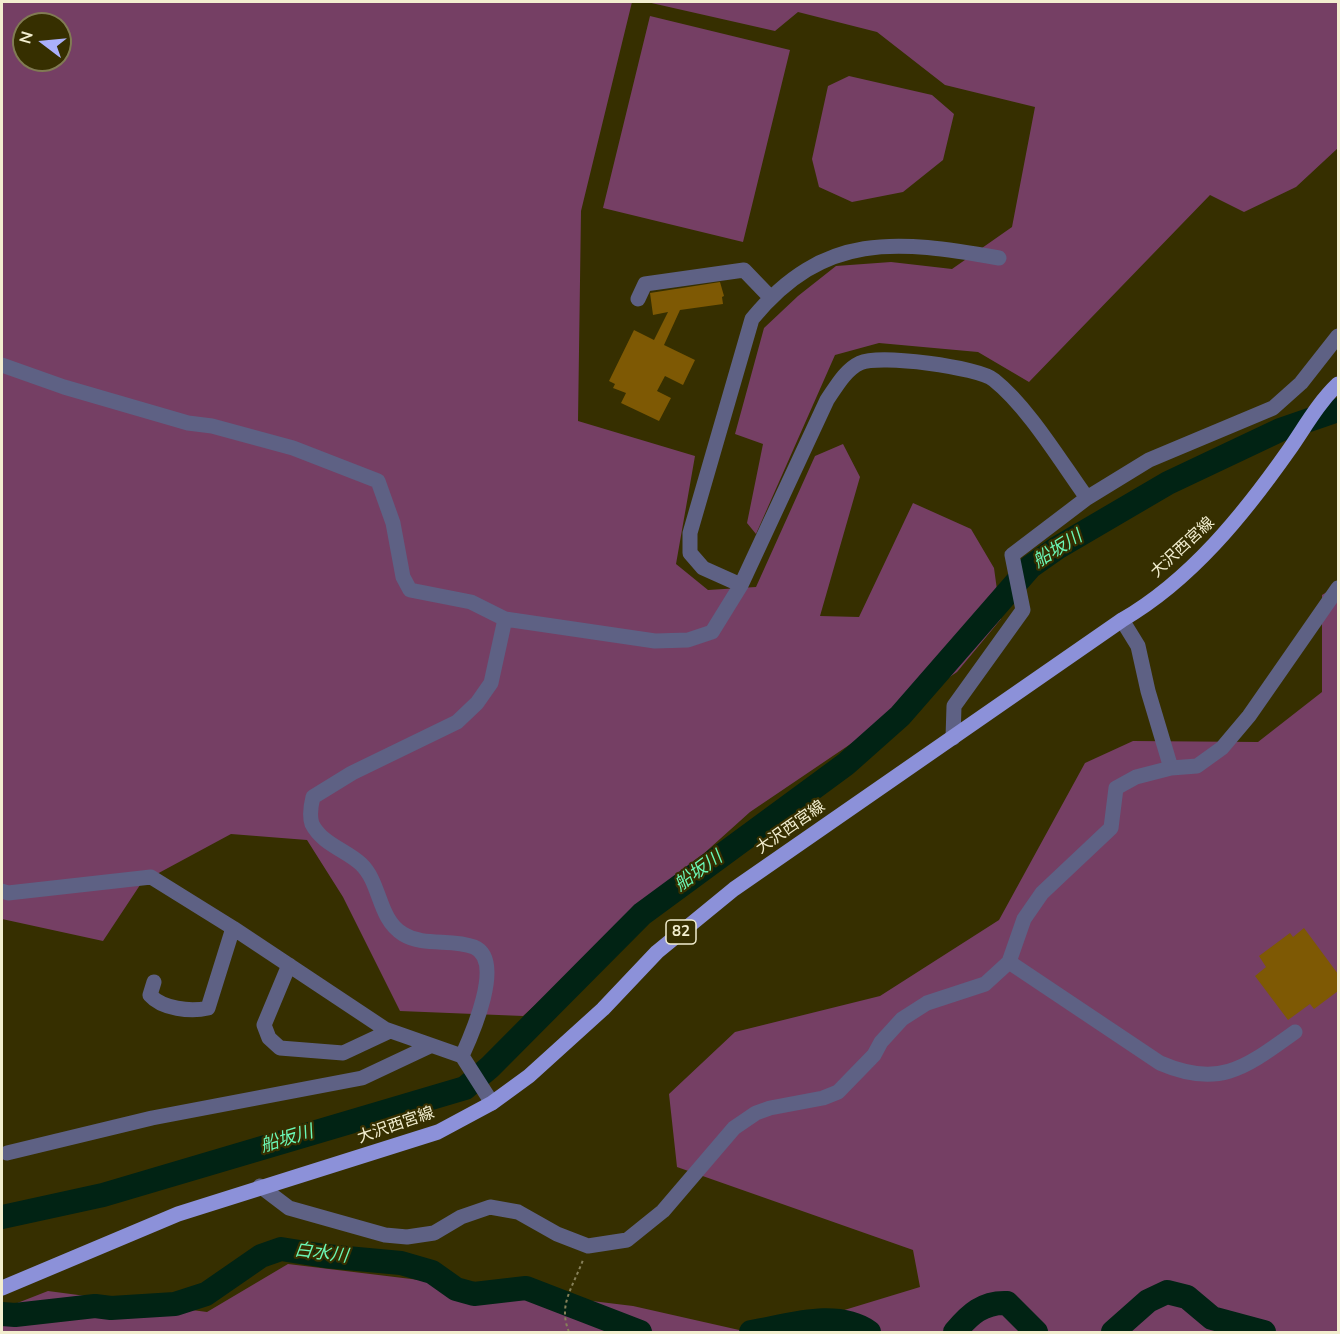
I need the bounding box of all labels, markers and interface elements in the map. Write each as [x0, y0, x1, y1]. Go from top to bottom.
north arrow [12, 12, 72, 72]
text: N [14, 29, 39, 46]
street label: 大沢西宮線 [1147, 514, 1219, 582]
water label: 船坂川 [1029, 527, 1087, 573]
street label: 大沢西宮線 [753, 797, 829, 859]
water label: 船坂川 [671, 847, 727, 897]
road number: 82 [666, 920, 696, 944]
street label: 大沢西宮線 [355, 1104, 437, 1148]
water label: 船坂川 [258, 1122, 316, 1158]
water label: 白水川 [293, 1240, 349, 1268]

